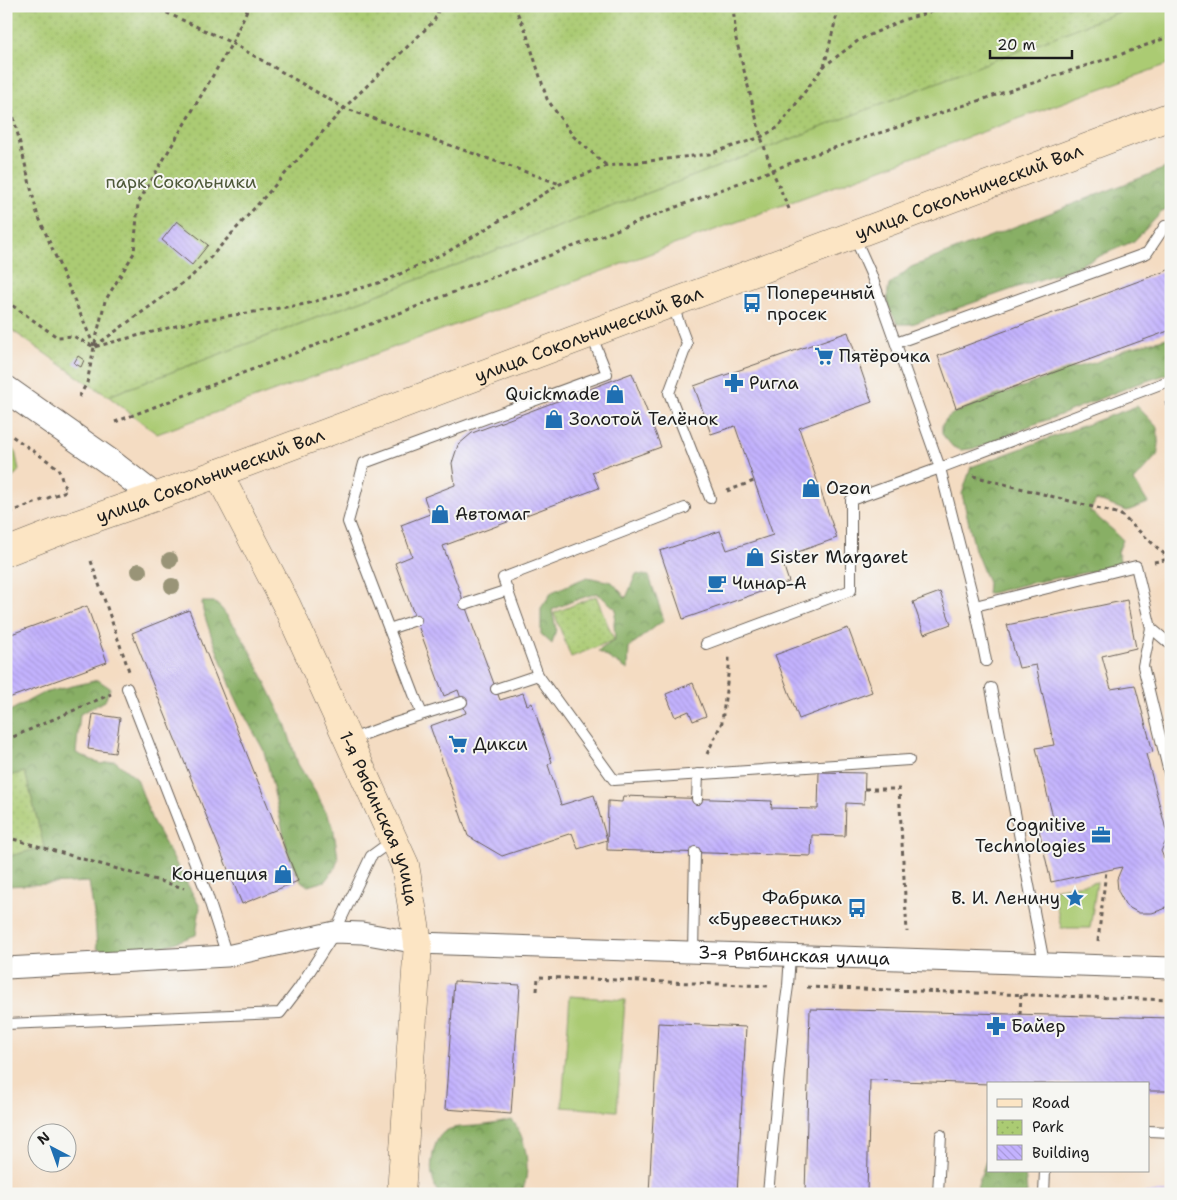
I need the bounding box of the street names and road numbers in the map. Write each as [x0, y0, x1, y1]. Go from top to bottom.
street label: улица Сокольнический Вал [851, 138, 1086, 246]
street label: улица Сокольнический Вал [471, 281, 706, 388]
street label: улица Сокольнический Вал [93, 423, 328, 529]
street label: 1-я Рыбинская улица [334, 727, 424, 907]
street label: 3-я Рыбинская улица [698, 940, 890, 971]

